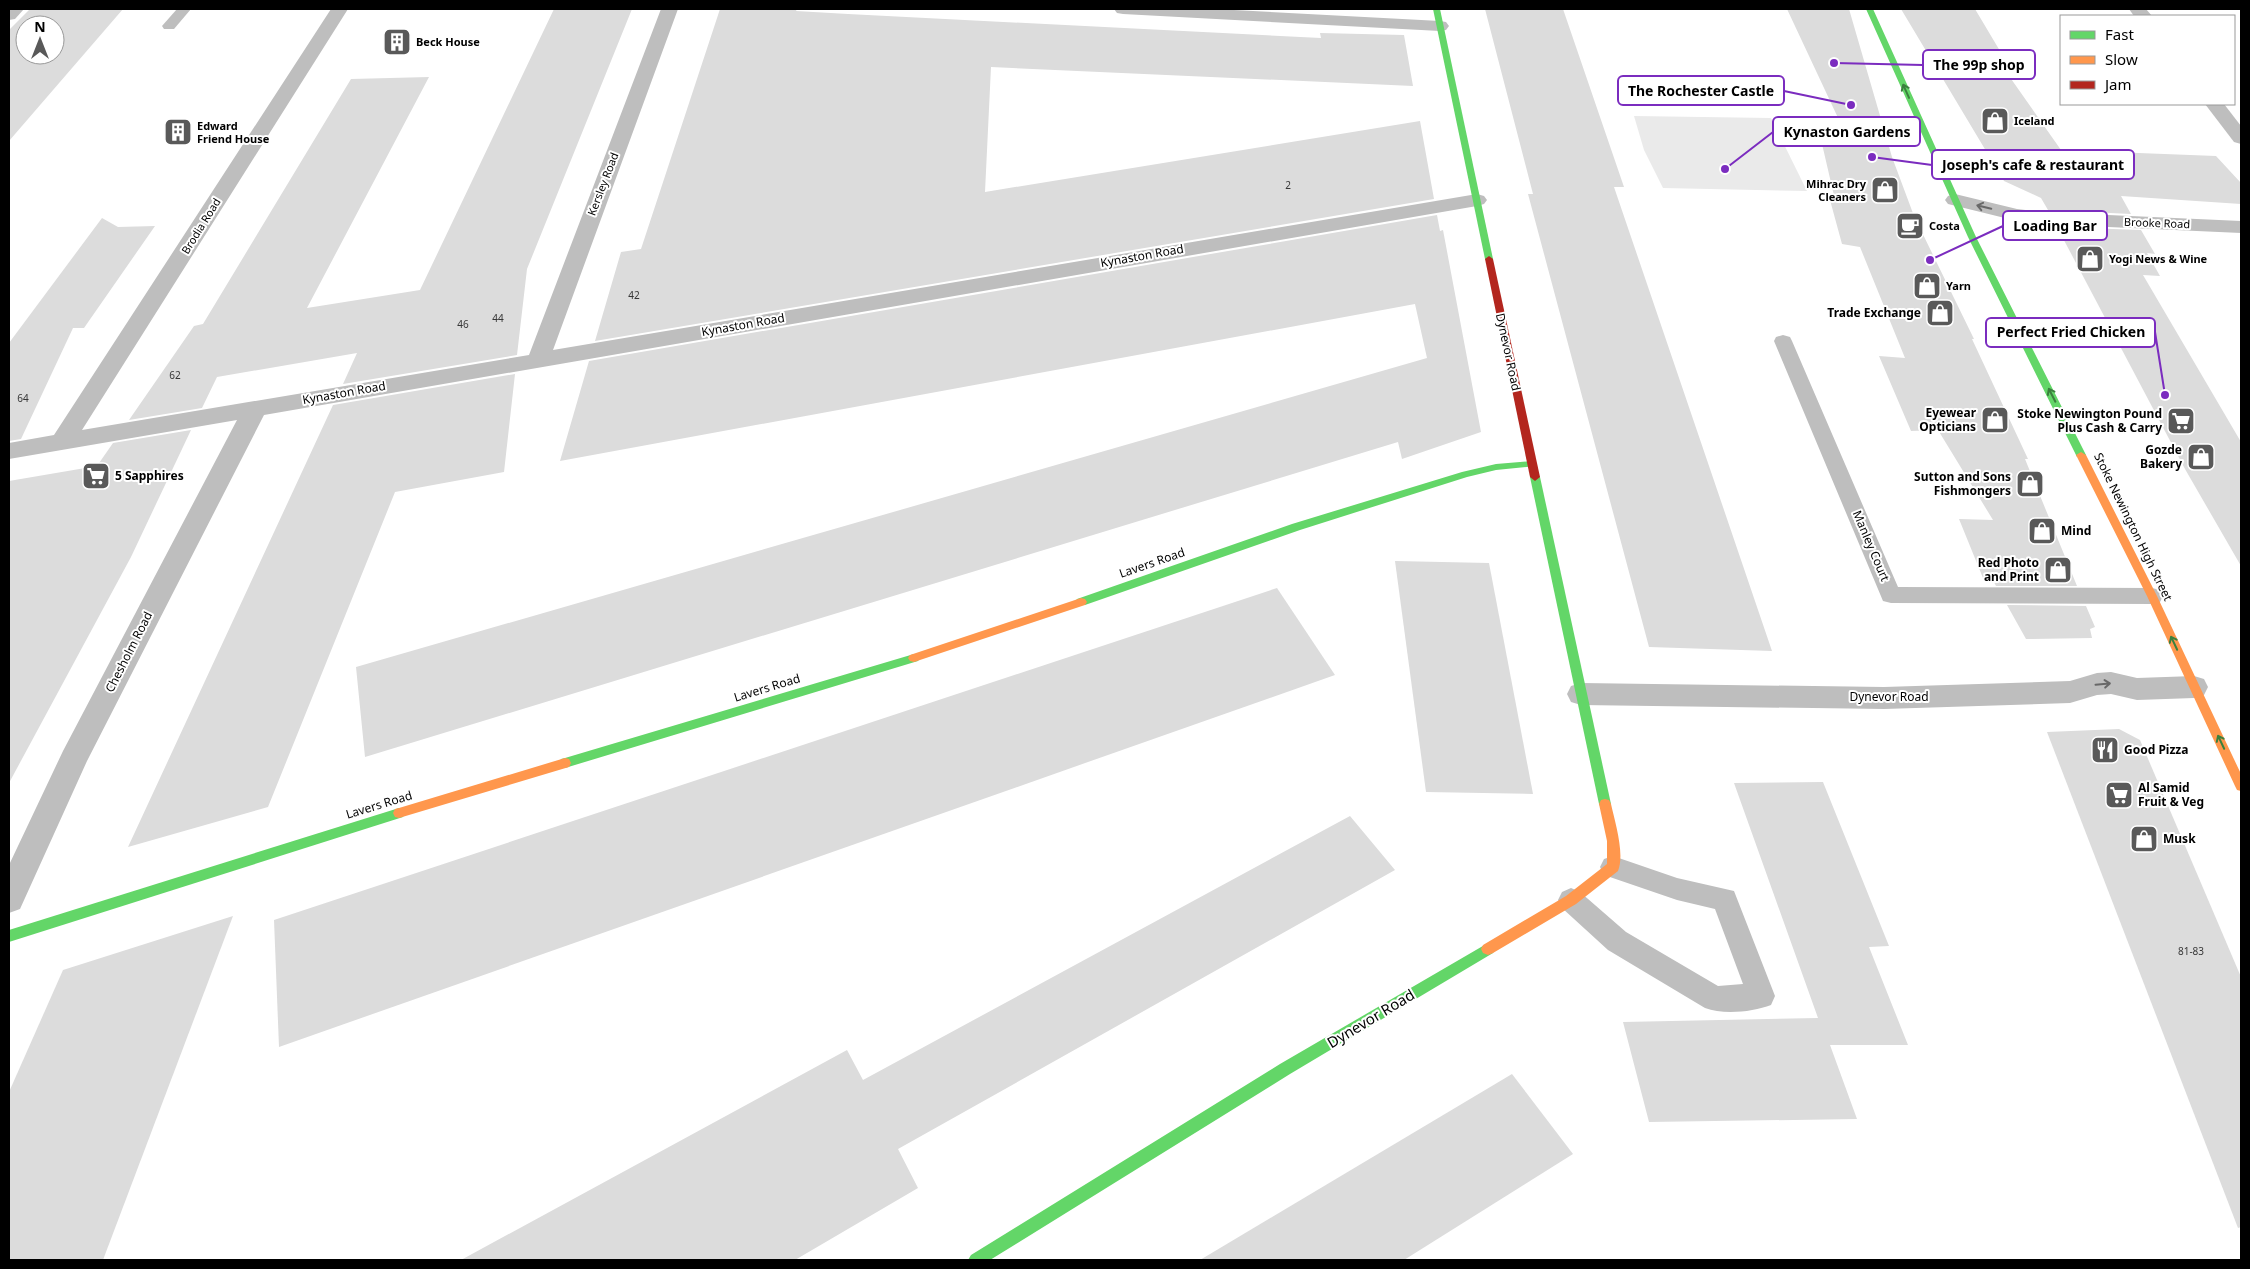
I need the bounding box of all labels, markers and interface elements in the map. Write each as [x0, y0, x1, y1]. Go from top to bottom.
north arrow [15, 15, 65, 65]
legend [2060, 15, 2235, 105]
text: N [34, 17, 46, 36]
text: Fast [2105, 24, 2134, 44]
building icon: Beck House [382, 27, 412, 57]
place label: Beck House [416, 34, 480, 49]
text: Slow [2105, 49, 2138, 69]
callout: The 99p shop [1923, 50, 2035, 79]
text: The 99p shop [1933, 55, 2025, 74]
text: Jam [2103, 74, 2132, 94]
callout: The Rochester Castle [1618, 76, 1784, 105]
text: The Rochester Castle [1628, 81, 1774, 100]
one-way arrow [1901, 84, 1911, 99]
shop icon: Iceland [1980, 106, 2010, 136]
place label: Iceland [2014, 113, 2055, 128]
building icon: Edward Friend House [163, 117, 193, 147]
callout: Kynaston Gardens [1773, 117, 1920, 146]
place label: Edward Friend House [197, 118, 270, 146]
text: Kynaston Gardens [1783, 122, 1911, 141]
street label: Kersley Road [584, 150, 621, 218]
callout: Joseph's cafe & restaurant [1932, 150, 2134, 179]
text: Joseph's cafe & restaurant [1940, 155, 2124, 174]
shop icon: Mihrac Dry Cleaners [1870, 175, 1900, 205]
place label: Mihrac Dry Cleaners [1806, 176, 1867, 204]
house number: 2 [1285, 178, 1291, 192]
street label: Brodia Road [177, 195, 224, 257]
one-way arrow [1977, 202, 1993, 211]
cafe icon: Costa [1895, 211, 1925, 241]
callout: Loading Bar [2003, 211, 2107, 240]
street label: Brooke Road [2124, 214, 2190, 231]
text: Loading Bar [2013, 216, 2098, 235]
place label: Costa [1929, 218, 1960, 233]
street label: Kynaston Road [1099, 240, 1185, 271]
shop icon: Yogi News & Wine [2075, 244, 2105, 274]
place label: Yogi News & Wine [2109, 251, 2208, 266]
shop icon: Yarn [1912, 271, 1942, 301]
place label: Yarn [1946, 278, 1971, 293]
house number: 42 [628, 288, 640, 302]
shop icon: Trade Exchange [1925, 298, 1955, 328]
place label: Trade Exchange [1827, 304, 1921, 321]
street label: Kynaston Road [700, 309, 786, 340]
house number: 44 [492, 311, 504, 325]
street label: Dynevor Road [1492, 311, 1525, 392]
house number: 46 [457, 317, 469, 331]
callout: Perfect Fried Chicken [1986, 318, 2155, 347]
text: Perfect Fried Chicken [1997, 322, 2145, 341]
house number: 62 [169, 368, 181, 382]
street label: Kynaston Road [301, 377, 387, 408]
one-way arrow [2047, 388, 2057, 403]
house number: 64 [17, 391, 29, 405]
place label: Eyewear Opticians [1919, 404, 1977, 435]
shop icon: Eyewear Opticians [1980, 405, 2010, 435]
place label: Stoke Newington Pound Plus Cash & Carry [2017, 405, 2162, 436]
supermarket icon: Stoke Newington Pound Plus Cash & Carry [2166, 406, 2196, 436]
place label: Gozde Bakery [2140, 441, 2182, 472]
shop icon: Gozde Bakery [2186, 442, 2216, 472]
street label: Stoke Newington High Street [2090, 450, 2177, 604]
supermarket icon: 5 Sapphires [81, 461, 111, 491]
place label: 5 Sapphires [115, 467, 184, 484]
place label: Sutton and Sons Fishmongers [1914, 468, 2011, 499]
shop icon: Sutton and Sons Fishmongers [2015, 469, 2045, 499]
street label: Manley Court [1849, 508, 1894, 584]
shop icon: Mind [2027, 516, 2057, 546]
place label: Mind [2061, 522, 2091, 539]
street label: Lavers Road [1117, 543, 1187, 582]
place label: Red Photo and Print [1978, 554, 2039, 585]
shop icon: Red Photo and Print [2043, 555, 2073, 585]
street label: Chesholm Road [101, 609, 156, 695]
one-way arrow [2168, 635, 2178, 650]
street label: Lavers Road [732, 669, 802, 706]
one-way arrow [2095, 679, 2111, 689]
street label: Dynevor Road [1849, 688, 1929, 705]
restaurant icon: Good Pizza [2090, 735, 2120, 765]
one-way arrow [2216, 735, 2225, 750]
place label: Good Pizza [2124, 741, 2188, 758]
place label: Al Samid Fruit & Veg [2138, 779, 2204, 810]
supermarket icon: Al Samid Fruit & Veg [2104, 780, 2134, 810]
street label: Lavers Road [344, 786, 414, 823]
shop icon: Musk [2129, 824, 2159, 854]
place label: Musk [2163, 830, 2196, 847]
house number: 81-83 [2178, 944, 2204, 958]
street label: Dynevor Road [1323, 984, 1418, 1052]

